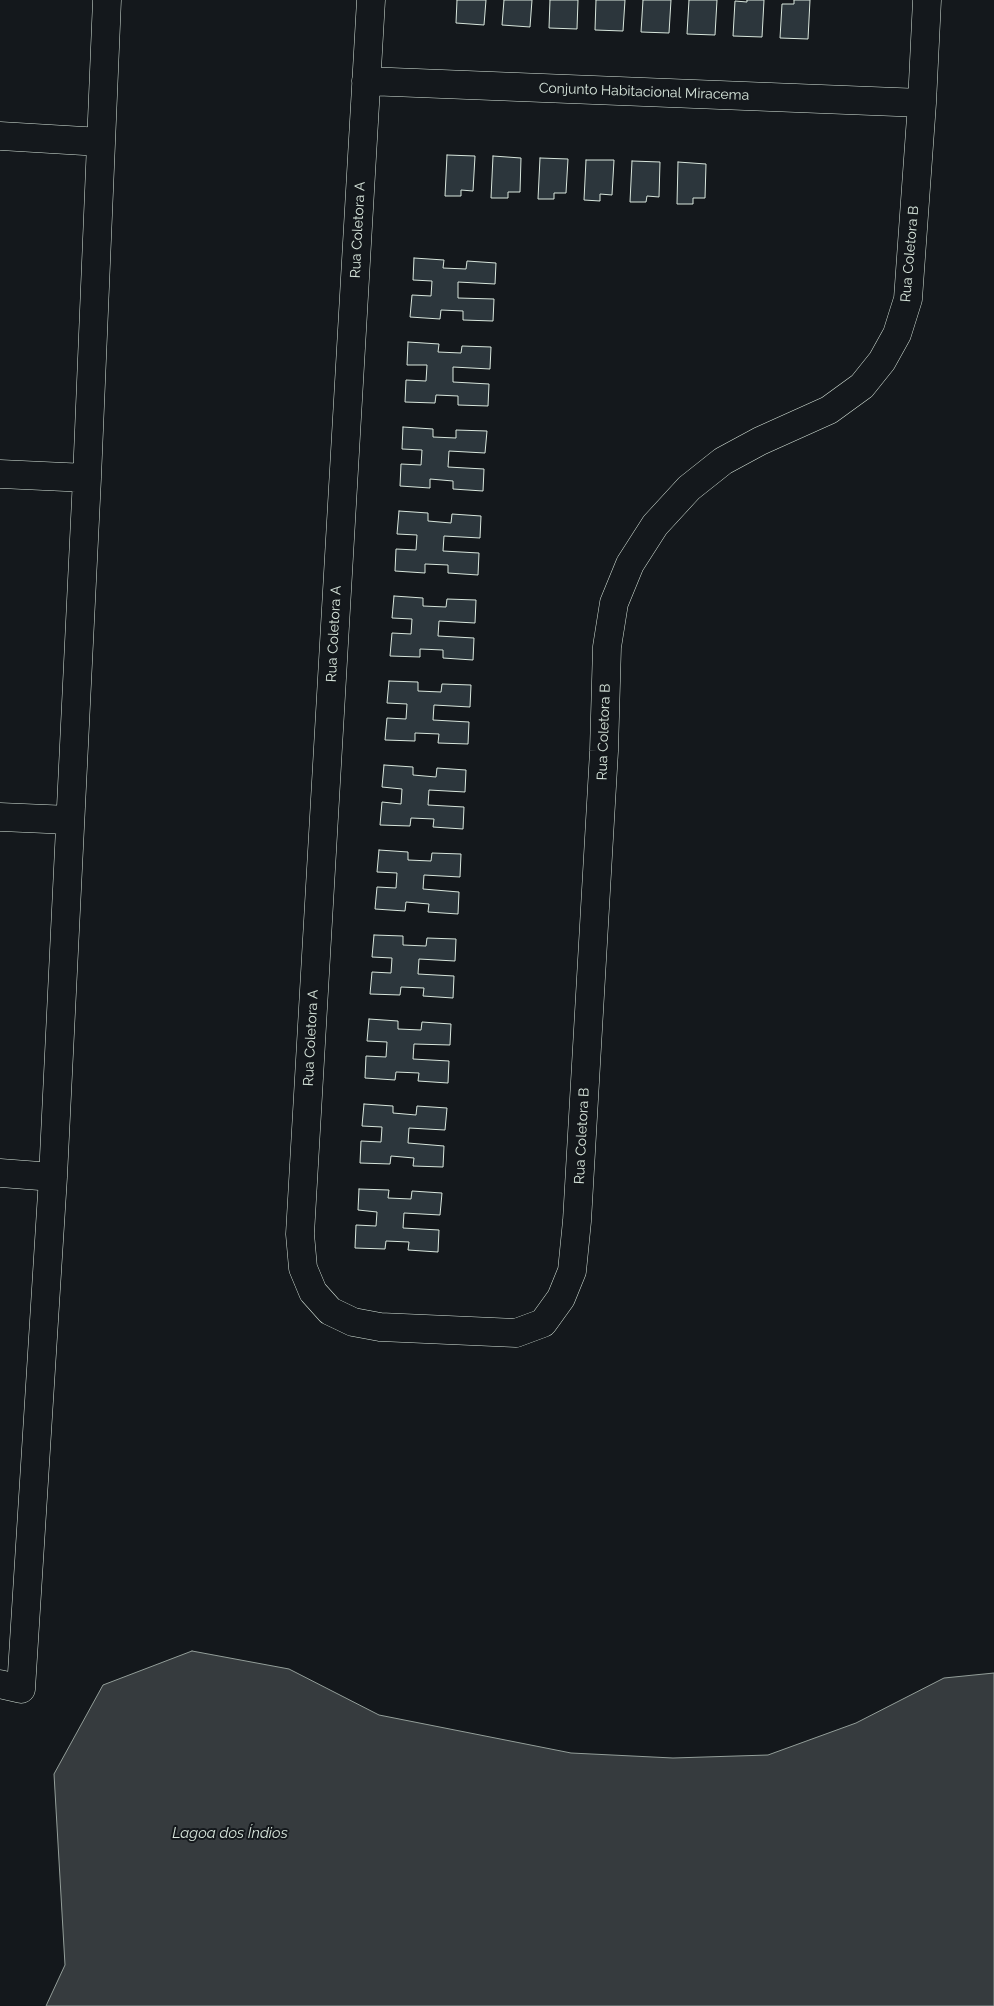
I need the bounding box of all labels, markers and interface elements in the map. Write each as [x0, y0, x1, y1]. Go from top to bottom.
street label: Conjunto Habitacional Miracema [539, 80, 749, 104]
street label: Rua Coletora A [347, 181, 369, 279]
street label: Rua Coletora B [897, 205, 923, 303]
street label: Rua Coletora A [323, 585, 345, 683]
street label: Rua Coletora B [594, 683, 614, 781]
street label: Rua Coletora A [300, 989, 322, 1087]
street label: Rua Coletora B [571, 1087, 593, 1185]
water label: Lagoa dos Índios [172, 1824, 288, 1842]

